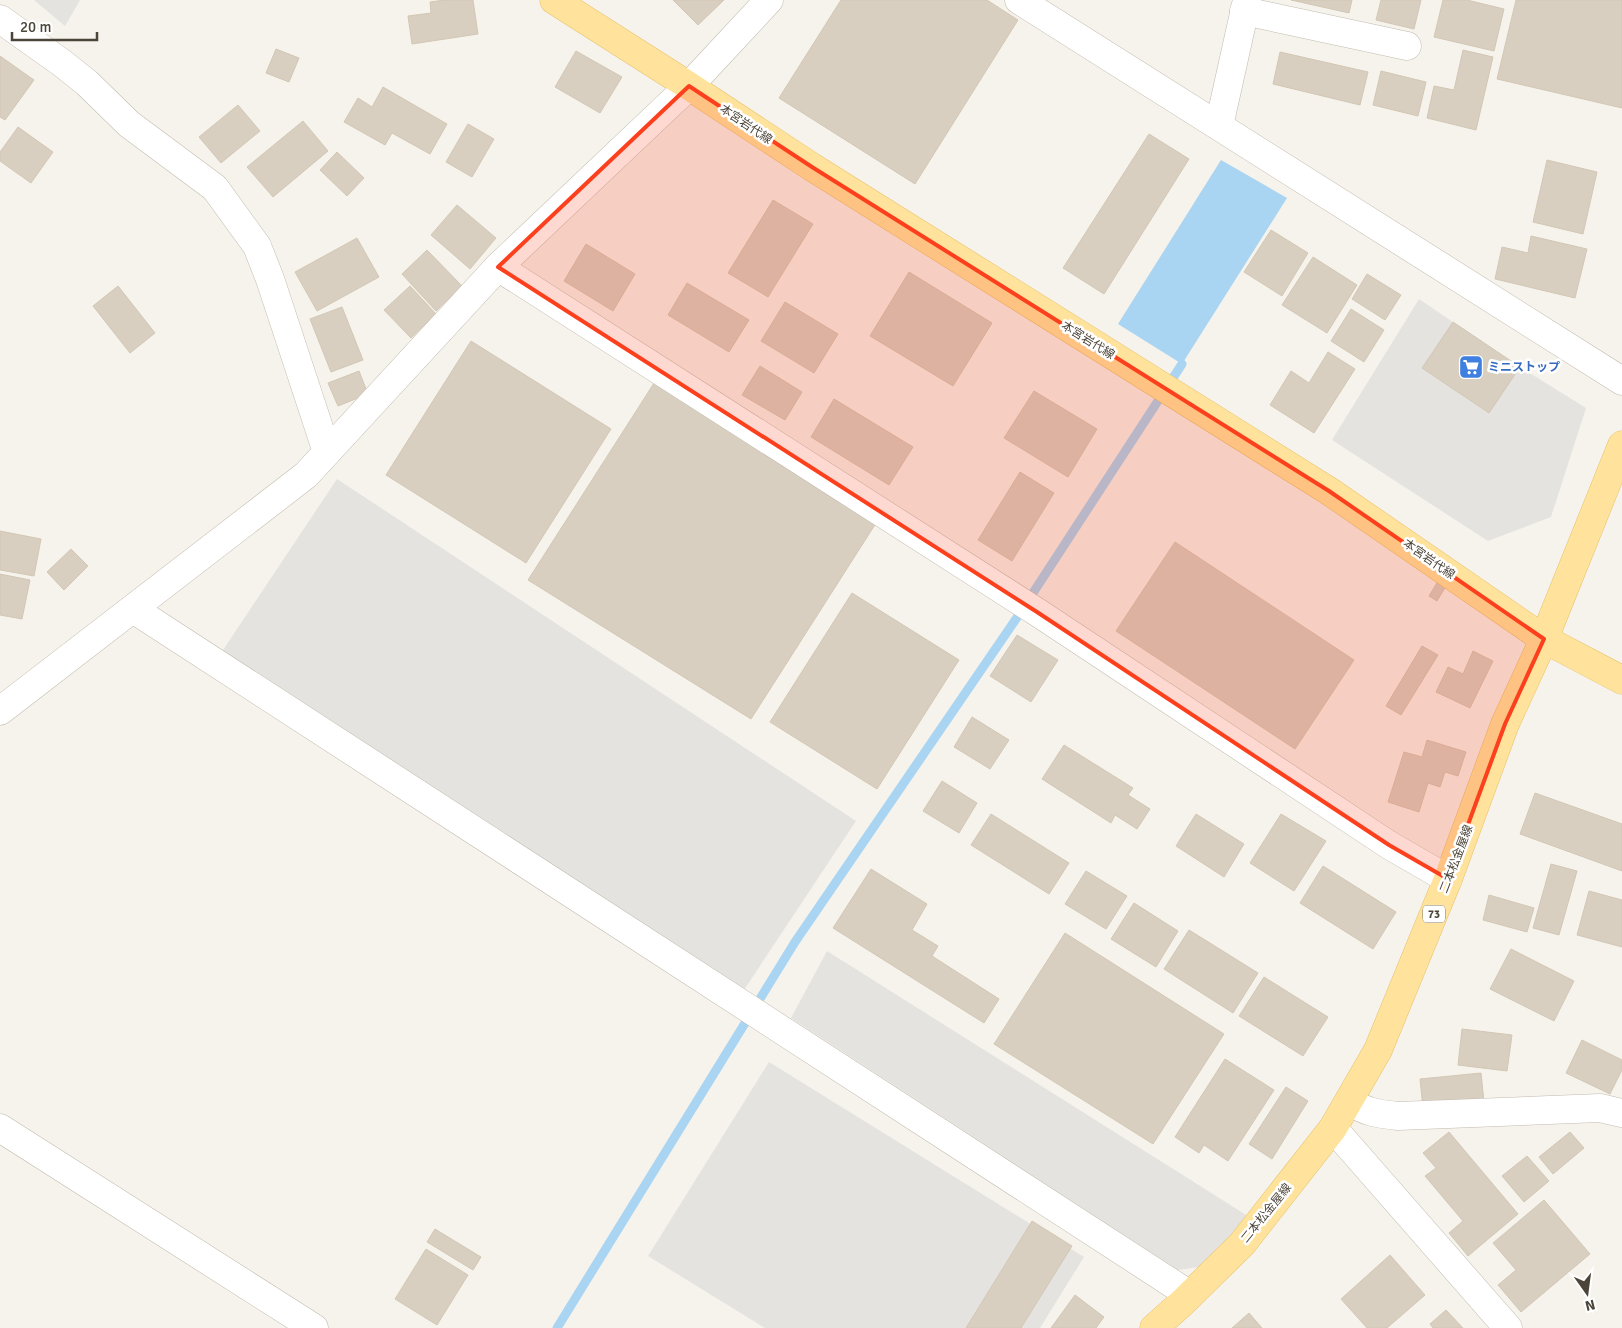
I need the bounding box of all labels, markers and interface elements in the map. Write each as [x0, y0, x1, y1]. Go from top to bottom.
scale bar [12, 10, 98, 42]
text: 20 m [20, 18, 51, 36]
street label: 本宮岩代線 [717, 101, 775, 147]
street label: 本宮岩代線 [1058, 318, 1117, 363]
supermarket icon: ミニストップ [1458, 354, 1484, 380]
place label: ミニストップ [1488, 360, 1560, 375]
street label: 本宮岩代線 [1400, 536, 1458, 583]
street label: 二本松金屋線 [1437, 823, 1476, 895]
road number: 73 [1423, 906, 1445, 922]
street label: 二本松金屋線 [1238, 1181, 1295, 1246]
north arrow [1562, 1268, 1612, 1318]
text: N [1583, 1296, 1597, 1315]

